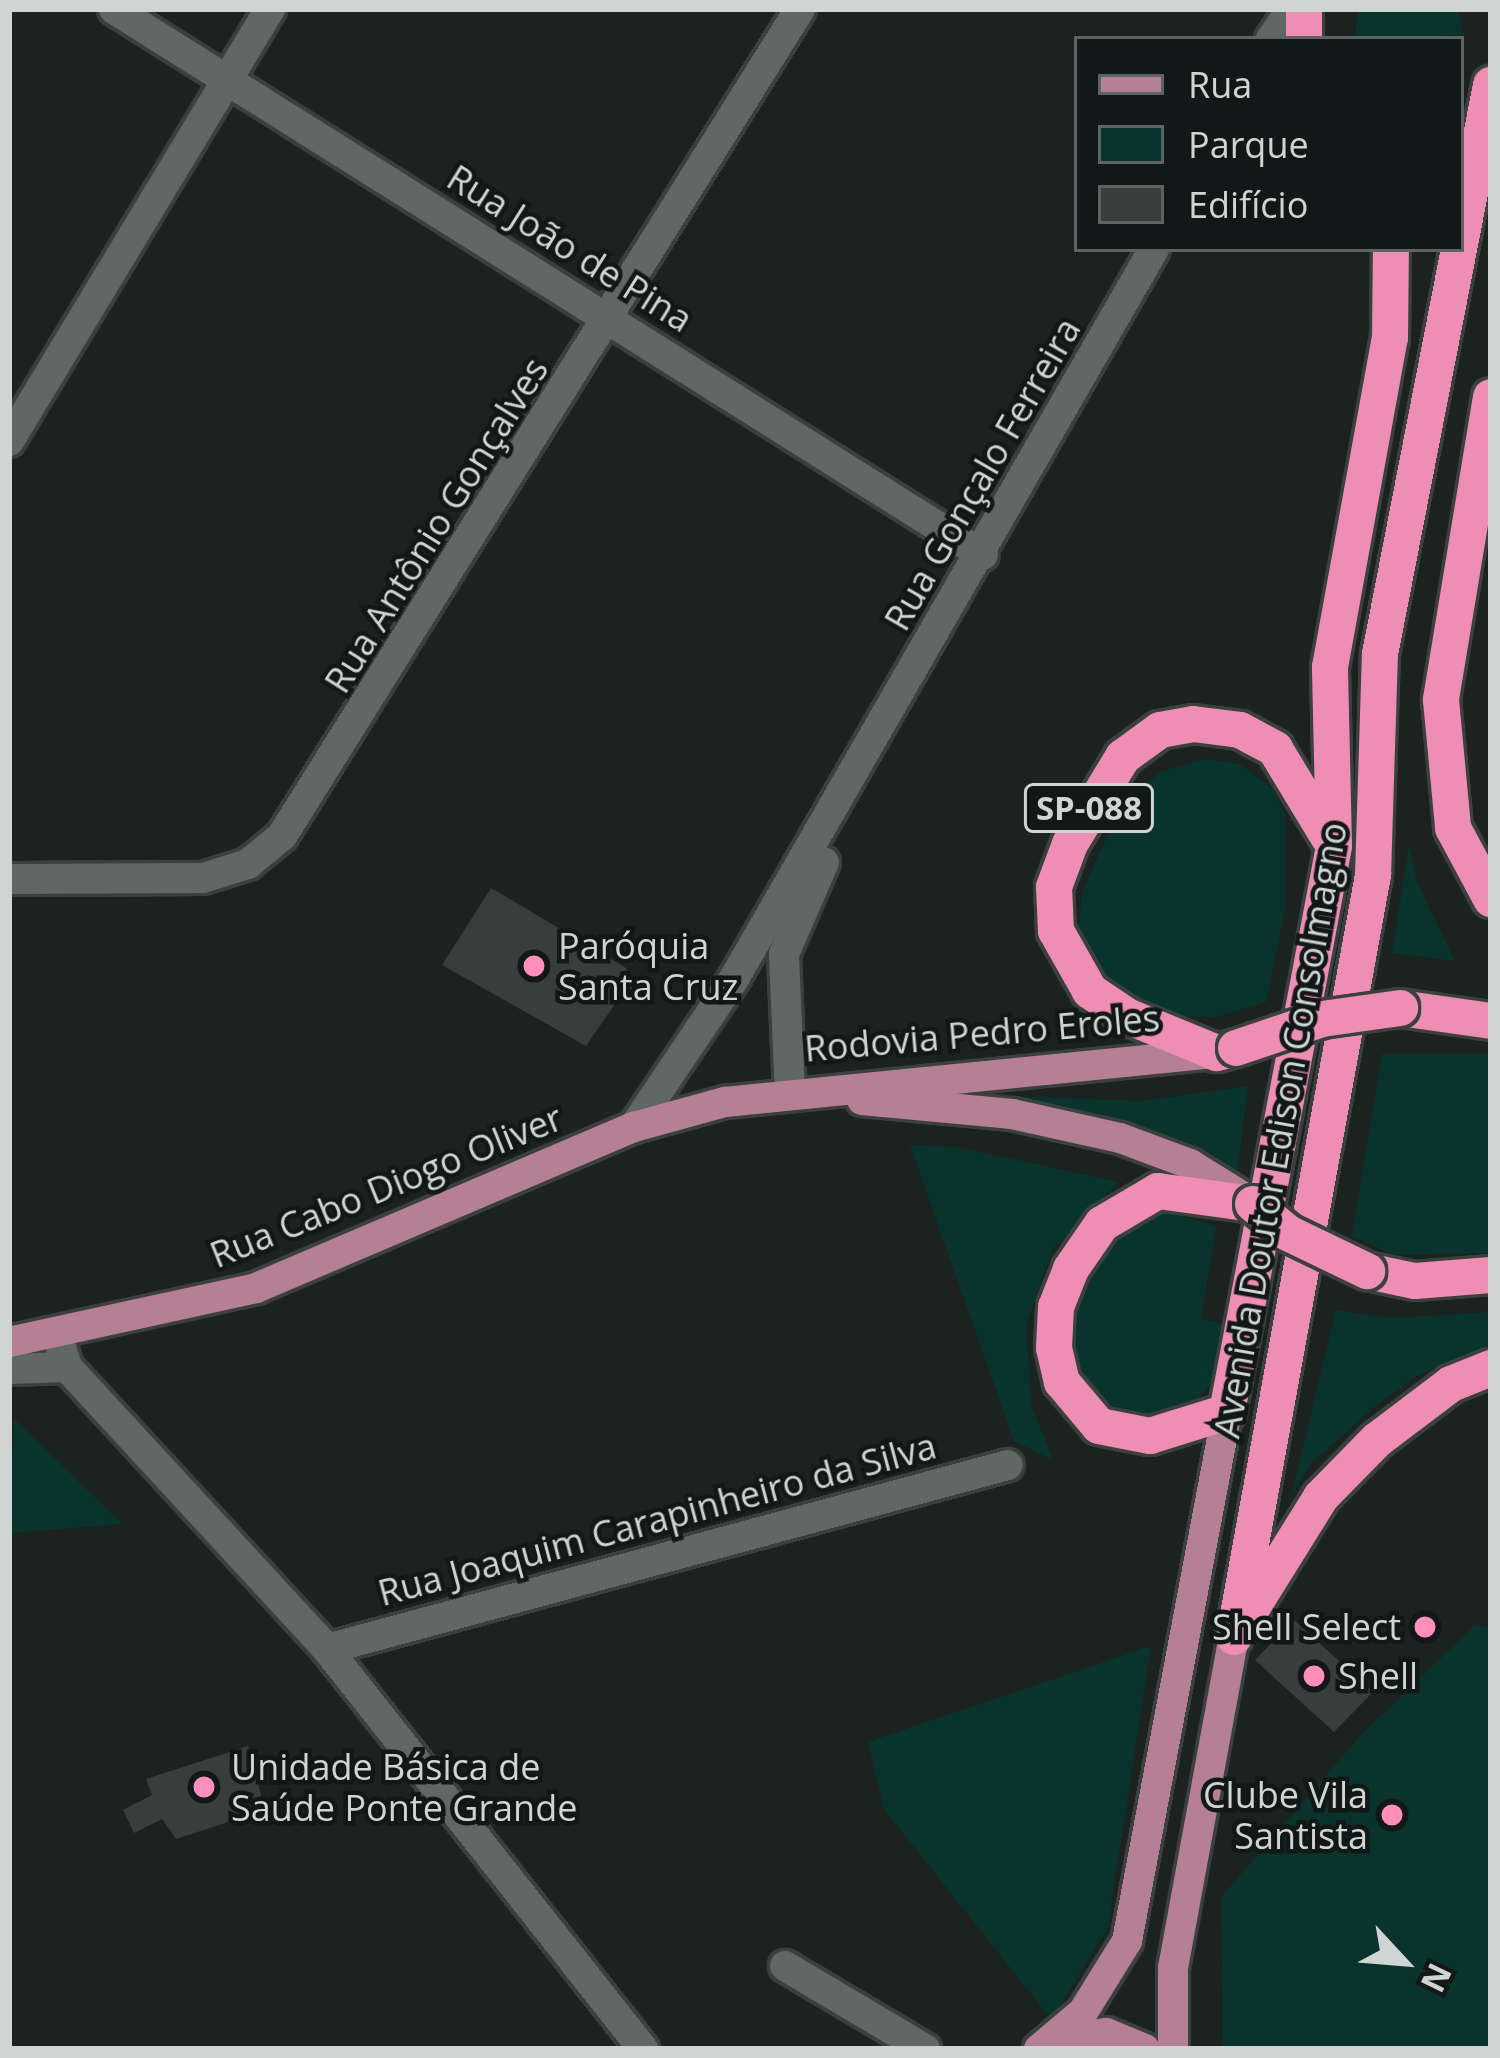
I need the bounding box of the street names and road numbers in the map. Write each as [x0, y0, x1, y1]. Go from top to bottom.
street label: Rua João de Pina [440, 155, 700, 341]
street label: Rua Gonçalo Ferreira [875, 310, 1089, 638]
street label: Rua Antônio Gonçalves [315, 350, 557, 700]
road number: SP-088 [1023, 781, 1155, 835]
street label: Avenida Doutor Edison Consolmagno [1205, 819, 1355, 1441]
street label: Rodovia Pedro Eroles [803, 996, 1161, 1070]
street label: Rua Cabo Diogo Oliver [204, 1096, 568, 1276]
street label: Rua Joaquim Carapinheiro da Silva [373, 1424, 941, 1614]

